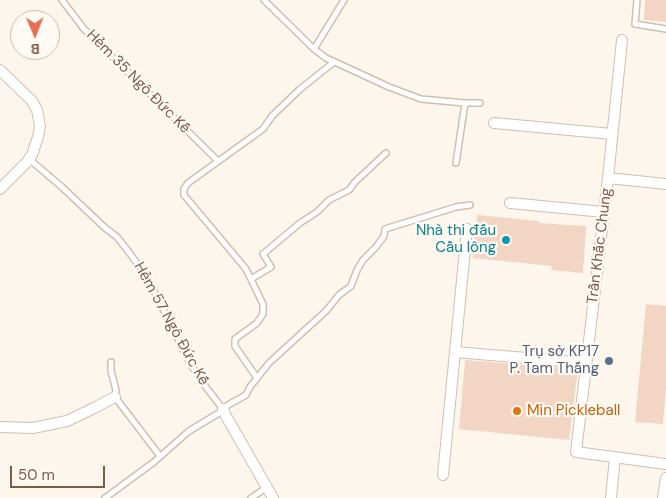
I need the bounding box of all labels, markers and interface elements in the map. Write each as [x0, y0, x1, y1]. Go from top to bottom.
north arrow [10, 10, 60, 60]
street label: Hẻm 35 Ngô Đức Kế [82, 26, 194, 138]
text: B [31, 40, 40, 58]
street label: Trần Khắc Chung [584, 187, 616, 305]
place label: Nhà thi đấu Cầu lông [416, 222, 496, 257]
marker: Nhà thi đấu Cầu lông [500, 234, 512, 246]
street label: Hẻm 57 Ngô Đức Kế [130, 259, 212, 389]
place label: Trụ sở KP17 P. Tam Thắng [509, 343, 599, 378]
marker: Trụ sở KP17 P. Tam Thắng [603, 355, 615, 367]
place label: Min Pickleball [527, 402, 620, 420]
marker: Min Pickleball [511, 405, 523, 417]
scale bar [12, 456, 108, 488]
text: 50 m [18, 465, 55, 485]

